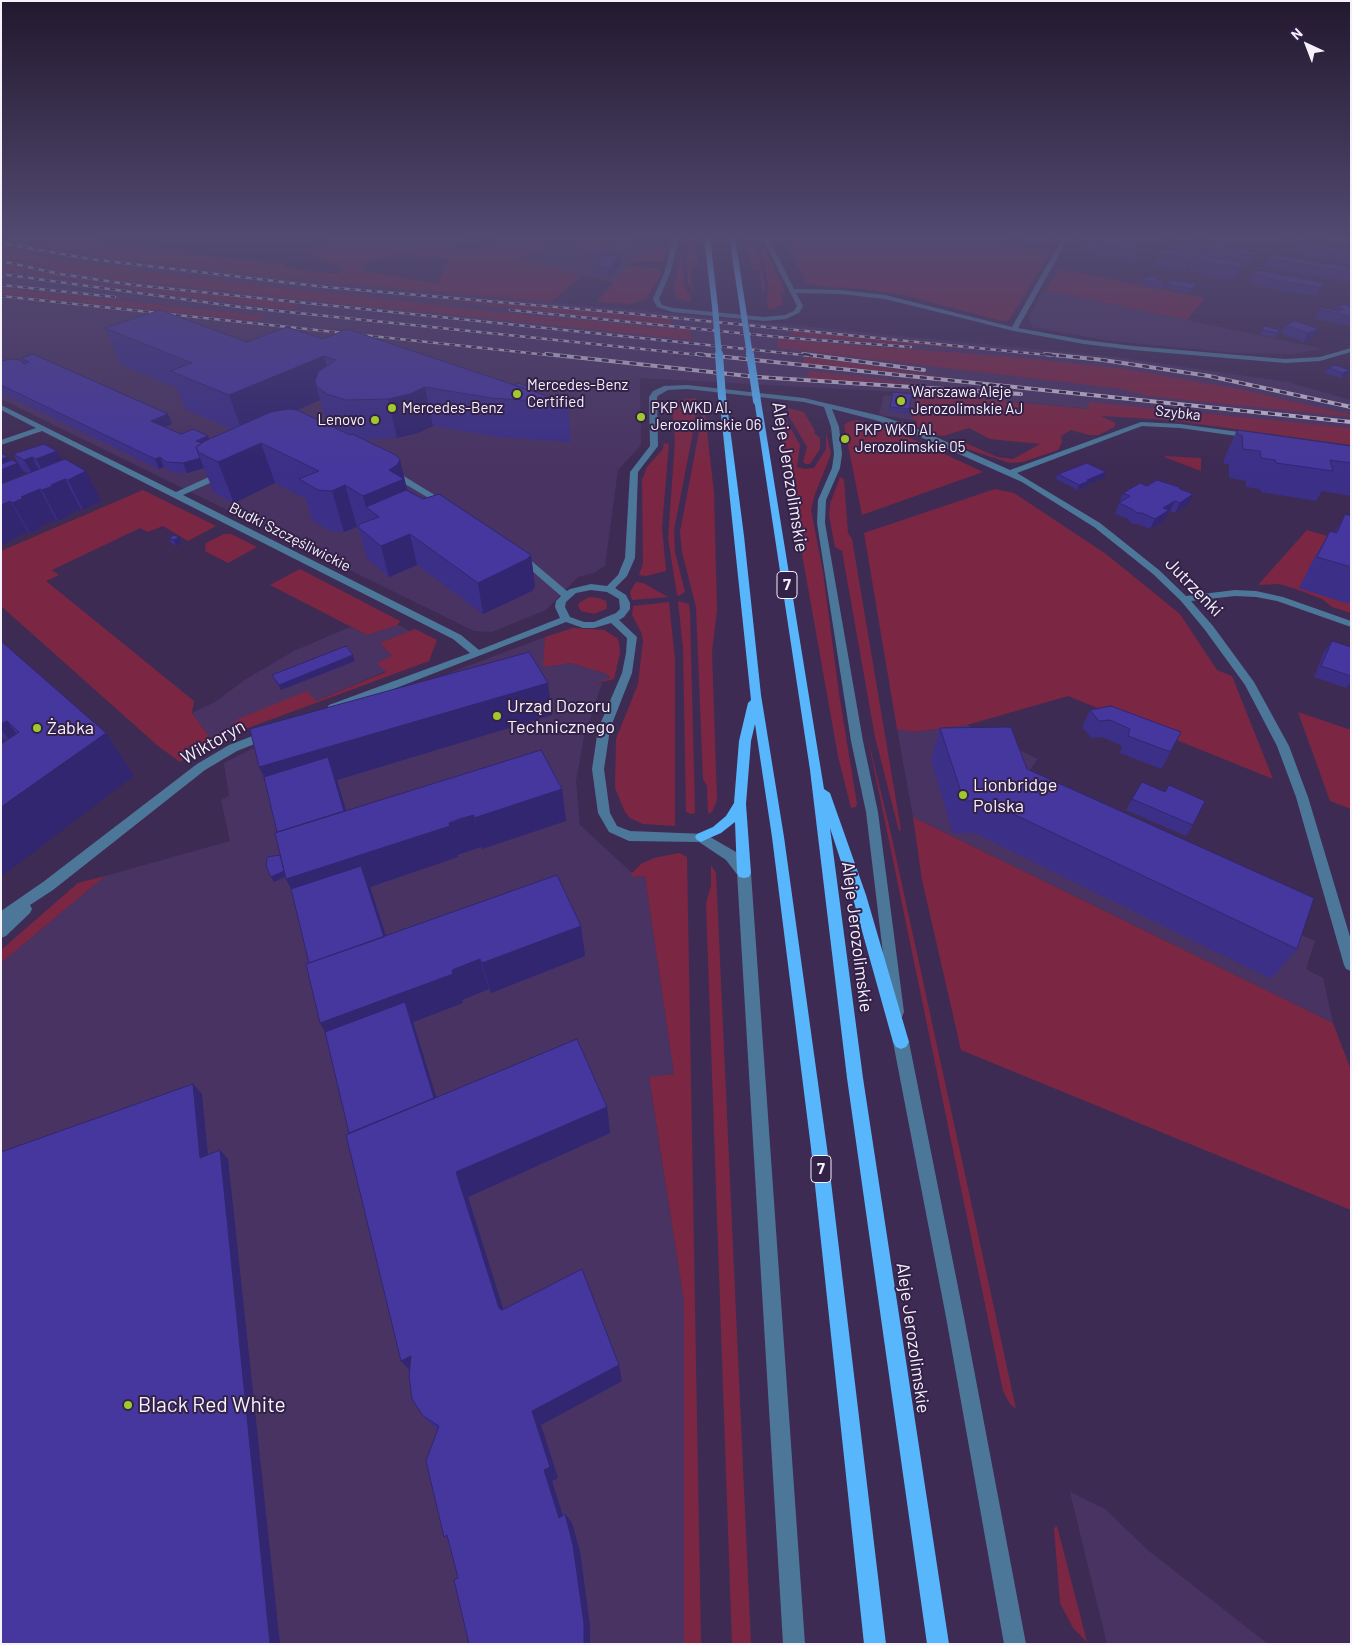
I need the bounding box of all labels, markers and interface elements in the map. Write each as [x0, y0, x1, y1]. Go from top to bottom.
north arrow [1282, 20, 1332, 70]
text: N [1287, 24, 1306, 43]
place label: Mercedes-Benz Certified [527, 376, 628, 411]
place label: Warszawa Aleje Jerozolimskie AJ [911, 383, 1023, 418]
marker: Mercedes-Benz Certified [511, 388, 523, 400]
marker: Warszawa Aleje Jerozolimskie AJ [895, 395, 907, 407]
place label: Mercedes-Benz [402, 399, 503, 417]
place label: PKP WKD Al. Jerozolimskie 06 [651, 399, 761, 434]
street label: Aleje Jerozolimskie [767, 400, 813, 554]
marker: Mercedes-Benz [386, 402, 398, 414]
street label: Szybka [1154, 402, 1202, 424]
place label: Lenovo [318, 411, 365, 429]
marker: PKP WKD Al. Jerozolimskie 06 [635, 411, 647, 423]
marker: Lenovo [369, 414, 381, 426]
place label: PKP WKD Al. Jerozolimskie 05 [855, 421, 965, 456]
marker: PKP WKD Al. Jerozolimskie 05 [839, 433, 851, 445]
street label: Budki Szczęśliwickie [226, 499, 354, 575]
street label: Jutrzenki [1160, 553, 1228, 621]
road number: 7 [777, 572, 797, 598]
place label: Urząd Dozoru Technicznego [507, 695, 615, 738]
marker: Urząd Dozoru Technicznego [491, 710, 503, 722]
street label: Wiktoryn [177, 715, 249, 769]
place label: Żabka [47, 717, 94, 739]
marker: Żabka [31, 722, 43, 734]
place label: Lionbridge Polska [973, 774, 1057, 816]
marker: Lionbridge Polska [957, 789, 969, 801]
street label: Aleje Jerozolimskie [837, 860, 877, 1014]
road number: 7 [811, 1156, 831, 1182]
street label: Aleje Jerozolimskie [892, 1261, 934, 1415]
place label: Black Red White [138, 1392, 286, 1418]
marker: Black Red White [122, 1399, 134, 1411]

